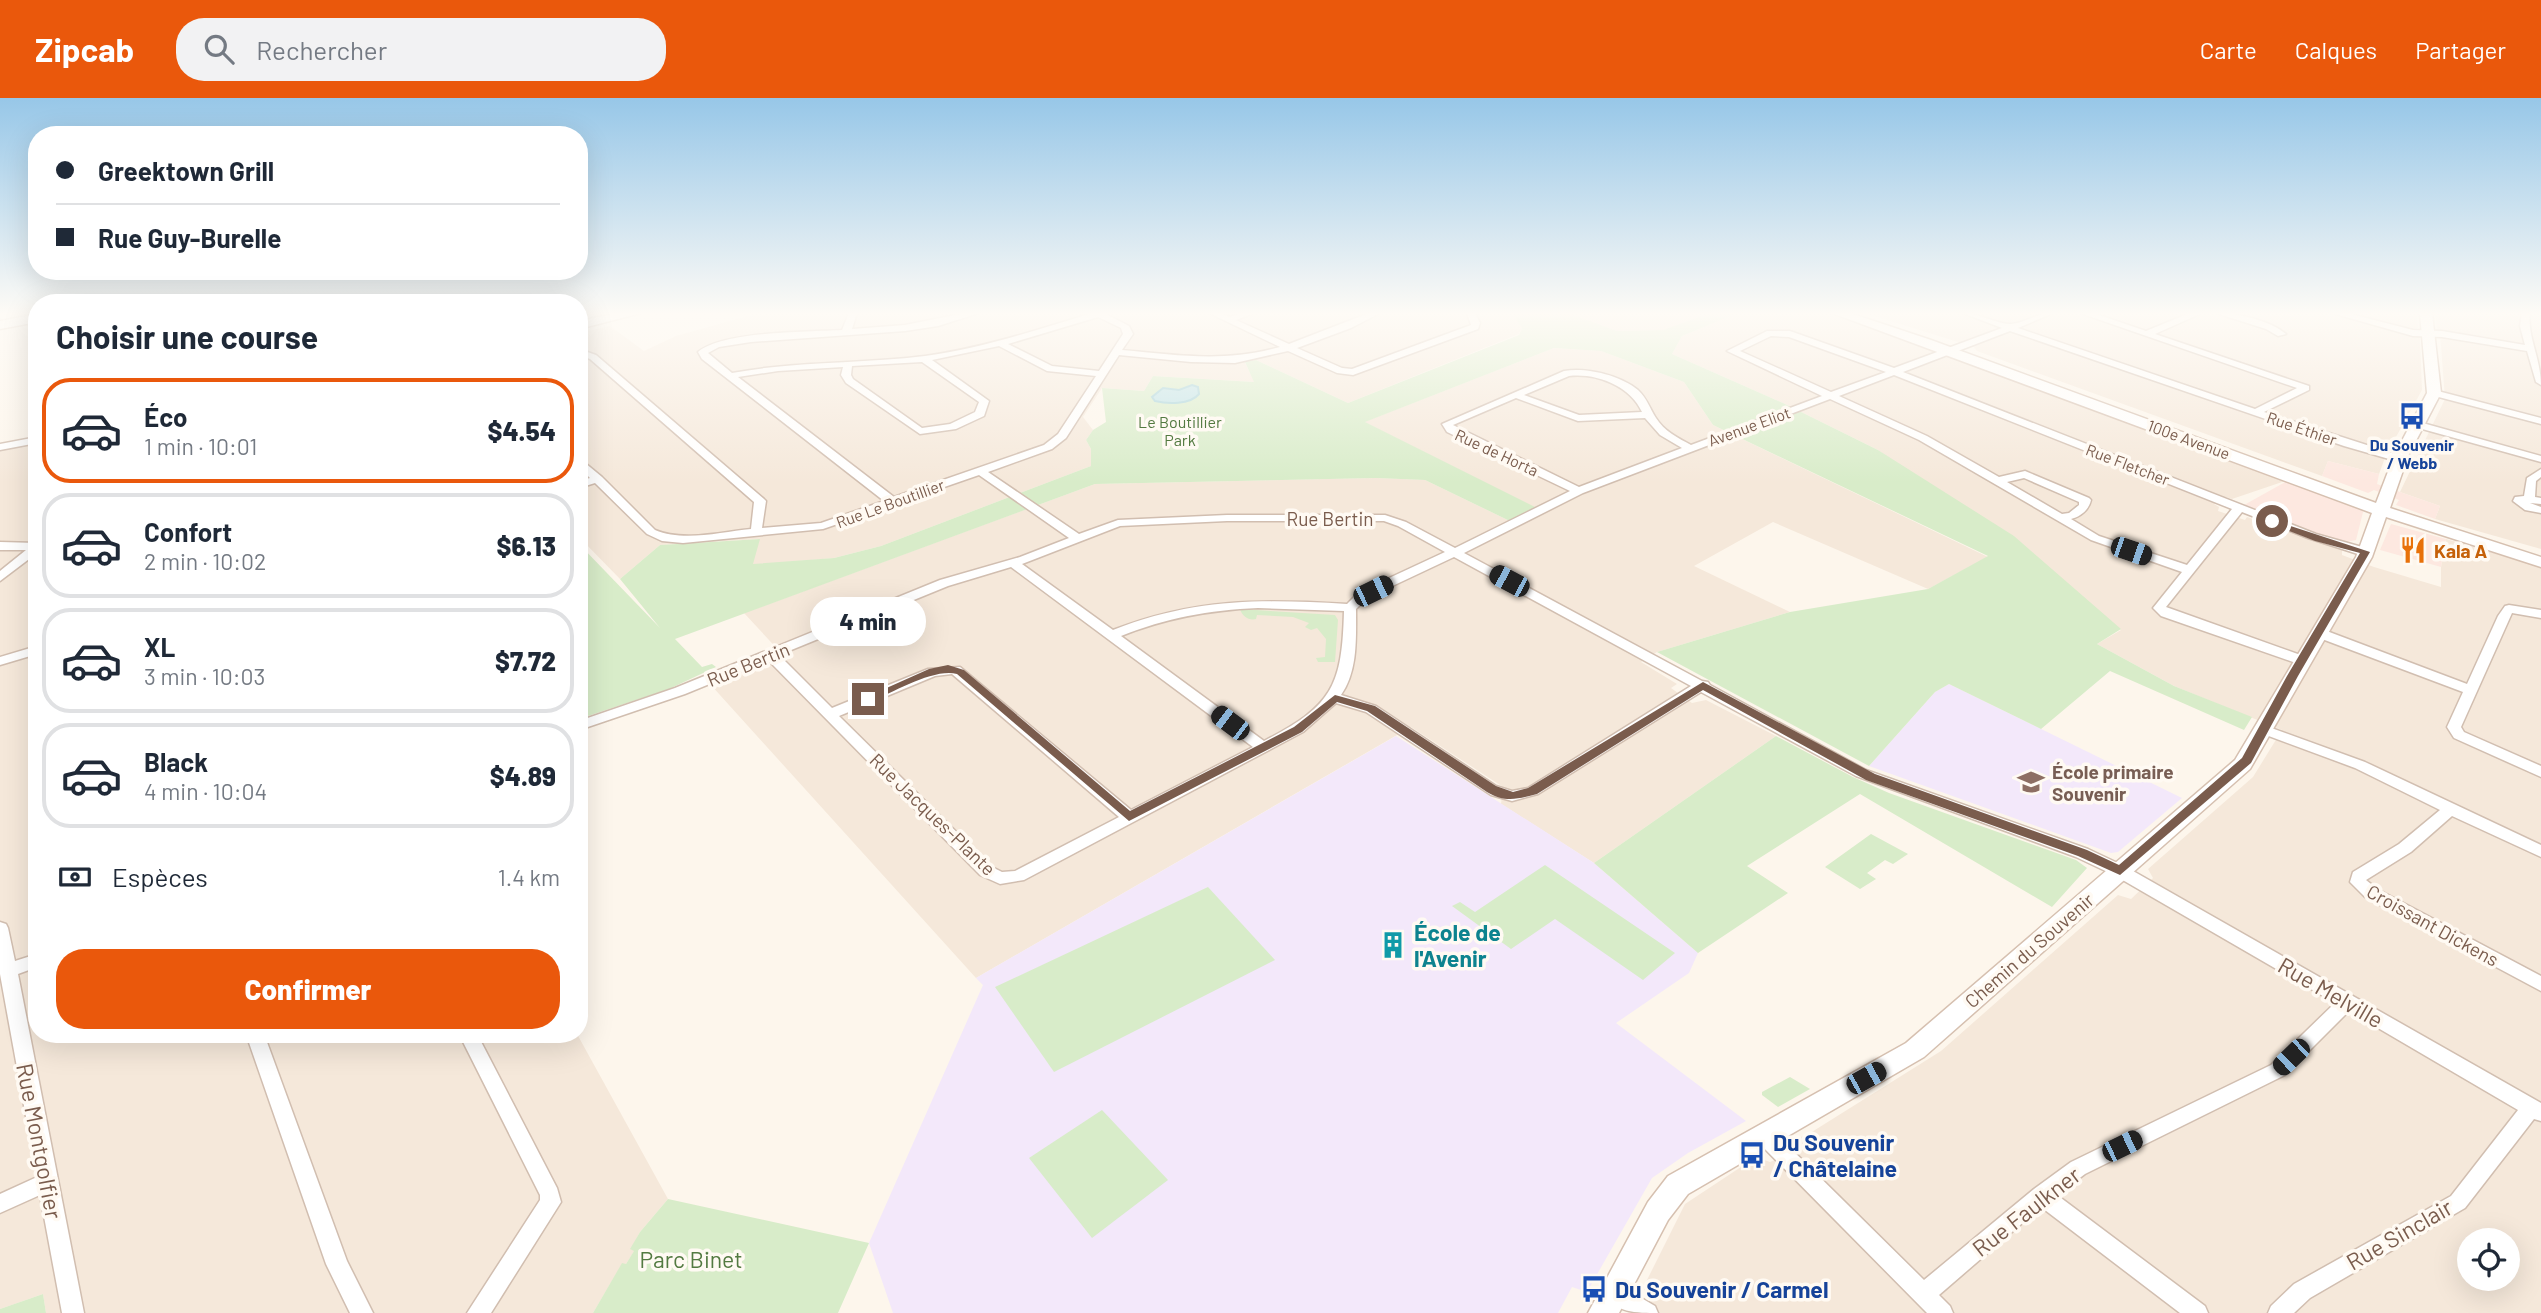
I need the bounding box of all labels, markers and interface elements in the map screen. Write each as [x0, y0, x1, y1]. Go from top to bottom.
search box [176, 18, 666, 81]
text: Zipcab [35, 29, 134, 69]
icon: search [200, 30, 238, 68]
text: Rechercher [256, 34, 387, 65]
text: Carte [2200, 35, 2257, 64]
text: Calques [2295, 35, 2377, 64]
text: Partager [2415, 35, 2506, 64]
text: Greektown Grill [98, 155, 274, 186]
text: Rue Guy-Burelle [98, 222, 281, 253]
text: Choisir une course [56, 317, 318, 355]
icon: car [60, 399, 123, 462]
text: Éco [144, 401, 187, 432]
bus stop icon: Du Souvenir / Webb [2397, 401, 2427, 431]
street label: Avenue Eliot [1705, 402, 1793, 450]
street label: Rue Éthier [2265, 407, 2340, 449]
park label: Le Boutillier Park [1138, 412, 1222, 449]
text: $4.54 [487, 415, 556, 446]
street label: 100e Avenue [2145, 415, 2233, 463]
street label: Rue de Horta [1452, 424, 1542, 480]
text: 1 min · 10:01 [144, 432, 257, 460]
place label: Du Souvenir / Webb [2370, 435, 2454, 472]
street label: Rue Fletcher [2083, 439, 2173, 489]
street label: Rue Le Boutillier [833, 475, 947, 531]
route start [2256, 505, 2288, 537]
street label: Rue Bertin [1287, 507, 1373, 530]
icon: car [60, 514, 123, 577]
text: Confort [144, 516, 232, 547]
text: $6.13 [496, 530, 556, 561]
car [2108, 534, 2155, 568]
restaurant icon: Kala A [2398, 535, 2428, 565]
place label: Kala A [2434, 539, 2487, 562]
text: 2 min · 10:02 [144, 547, 266, 575]
car [1486, 562, 1533, 600]
car [1350, 572, 1397, 610]
callout: 4 min [810, 598, 926, 646]
text: 4 min [840, 607, 896, 635]
icon: car [60, 629, 123, 692]
text: XL [144, 631, 175, 662]
street label: Rue Bertin [703, 637, 793, 691]
text: $7.72 [495, 645, 556, 676]
text: 3 min · 10:03 [144, 662, 265, 690]
route end [852, 683, 884, 715]
car [1207, 702, 1254, 744]
icon: car [60, 744, 123, 807]
text: Black [144, 746, 208, 777]
street label: Rue Jacques-Plante [865, 748, 1001, 880]
text: $4.89 [490, 760, 556, 791]
place label: École primaire Souvenir [2052, 760, 2174, 805]
school or university icon: École primaire Souvenir [2016, 767, 2046, 797]
text: 4 min · 10:04 [144, 777, 267, 805]
icon: cash [56, 858, 94, 896]
text: Espèces [112, 861, 208, 892]
text: 1.4 km [498, 863, 560, 891]
street label: Croissant Dickens [2363, 879, 2503, 971]
street label: Chemin du Souvenir [1960, 888, 2098, 1012]
place label: École de l'Avenir [1414, 918, 1501, 972]
building icon: École de l'Avenir [1378, 930, 1408, 960]
button: Confirmer [56, 949, 560, 1029]
street label: Rue Melville [2273, 951, 2389, 1033]
car [2269, 1035, 2314, 1079]
car [1843, 1059, 1890, 1097]
street label: Rue Montgolfier [11, 1061, 69, 1222]
car [2099, 1127, 2146, 1165]
place label: Du Souvenir / Châtelaine [1773, 1128, 1897, 1182]
bus stop icon: Du Souvenir / Châtelaine [1737, 1140, 1767, 1170]
street label: Rue Faulkner [1966, 1160, 2086, 1262]
street label: Rue Sinclair [2341, 1192, 2458, 1276]
map controls [2457, 1228, 2520, 1291]
button: locate [2457, 1228, 2520, 1291]
park label: Parc Binet [639, 1245, 743, 1273]
bus stop icon: Du Souvenir / Carmel [1579, 1274, 1609, 1304]
place label: Du Souvenir / Carmel [1615, 1275, 1829, 1303]

